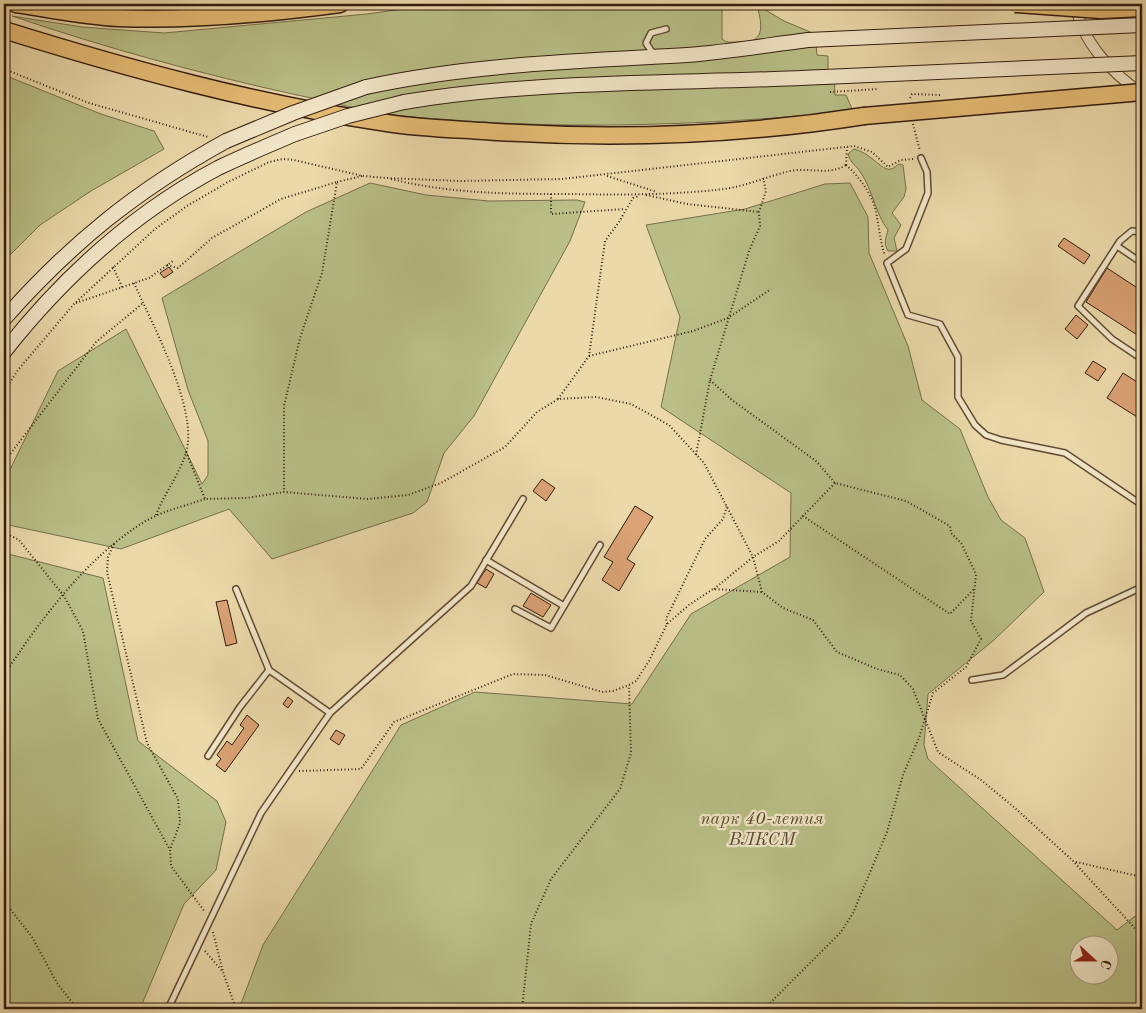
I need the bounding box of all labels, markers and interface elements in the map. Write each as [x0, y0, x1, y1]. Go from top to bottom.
park label: парк 40-летия ВЛКСМ [700, 810, 824, 849]
north arrow [1068, 936, 1118, 986]
text: С [1097, 957, 1113, 971]

